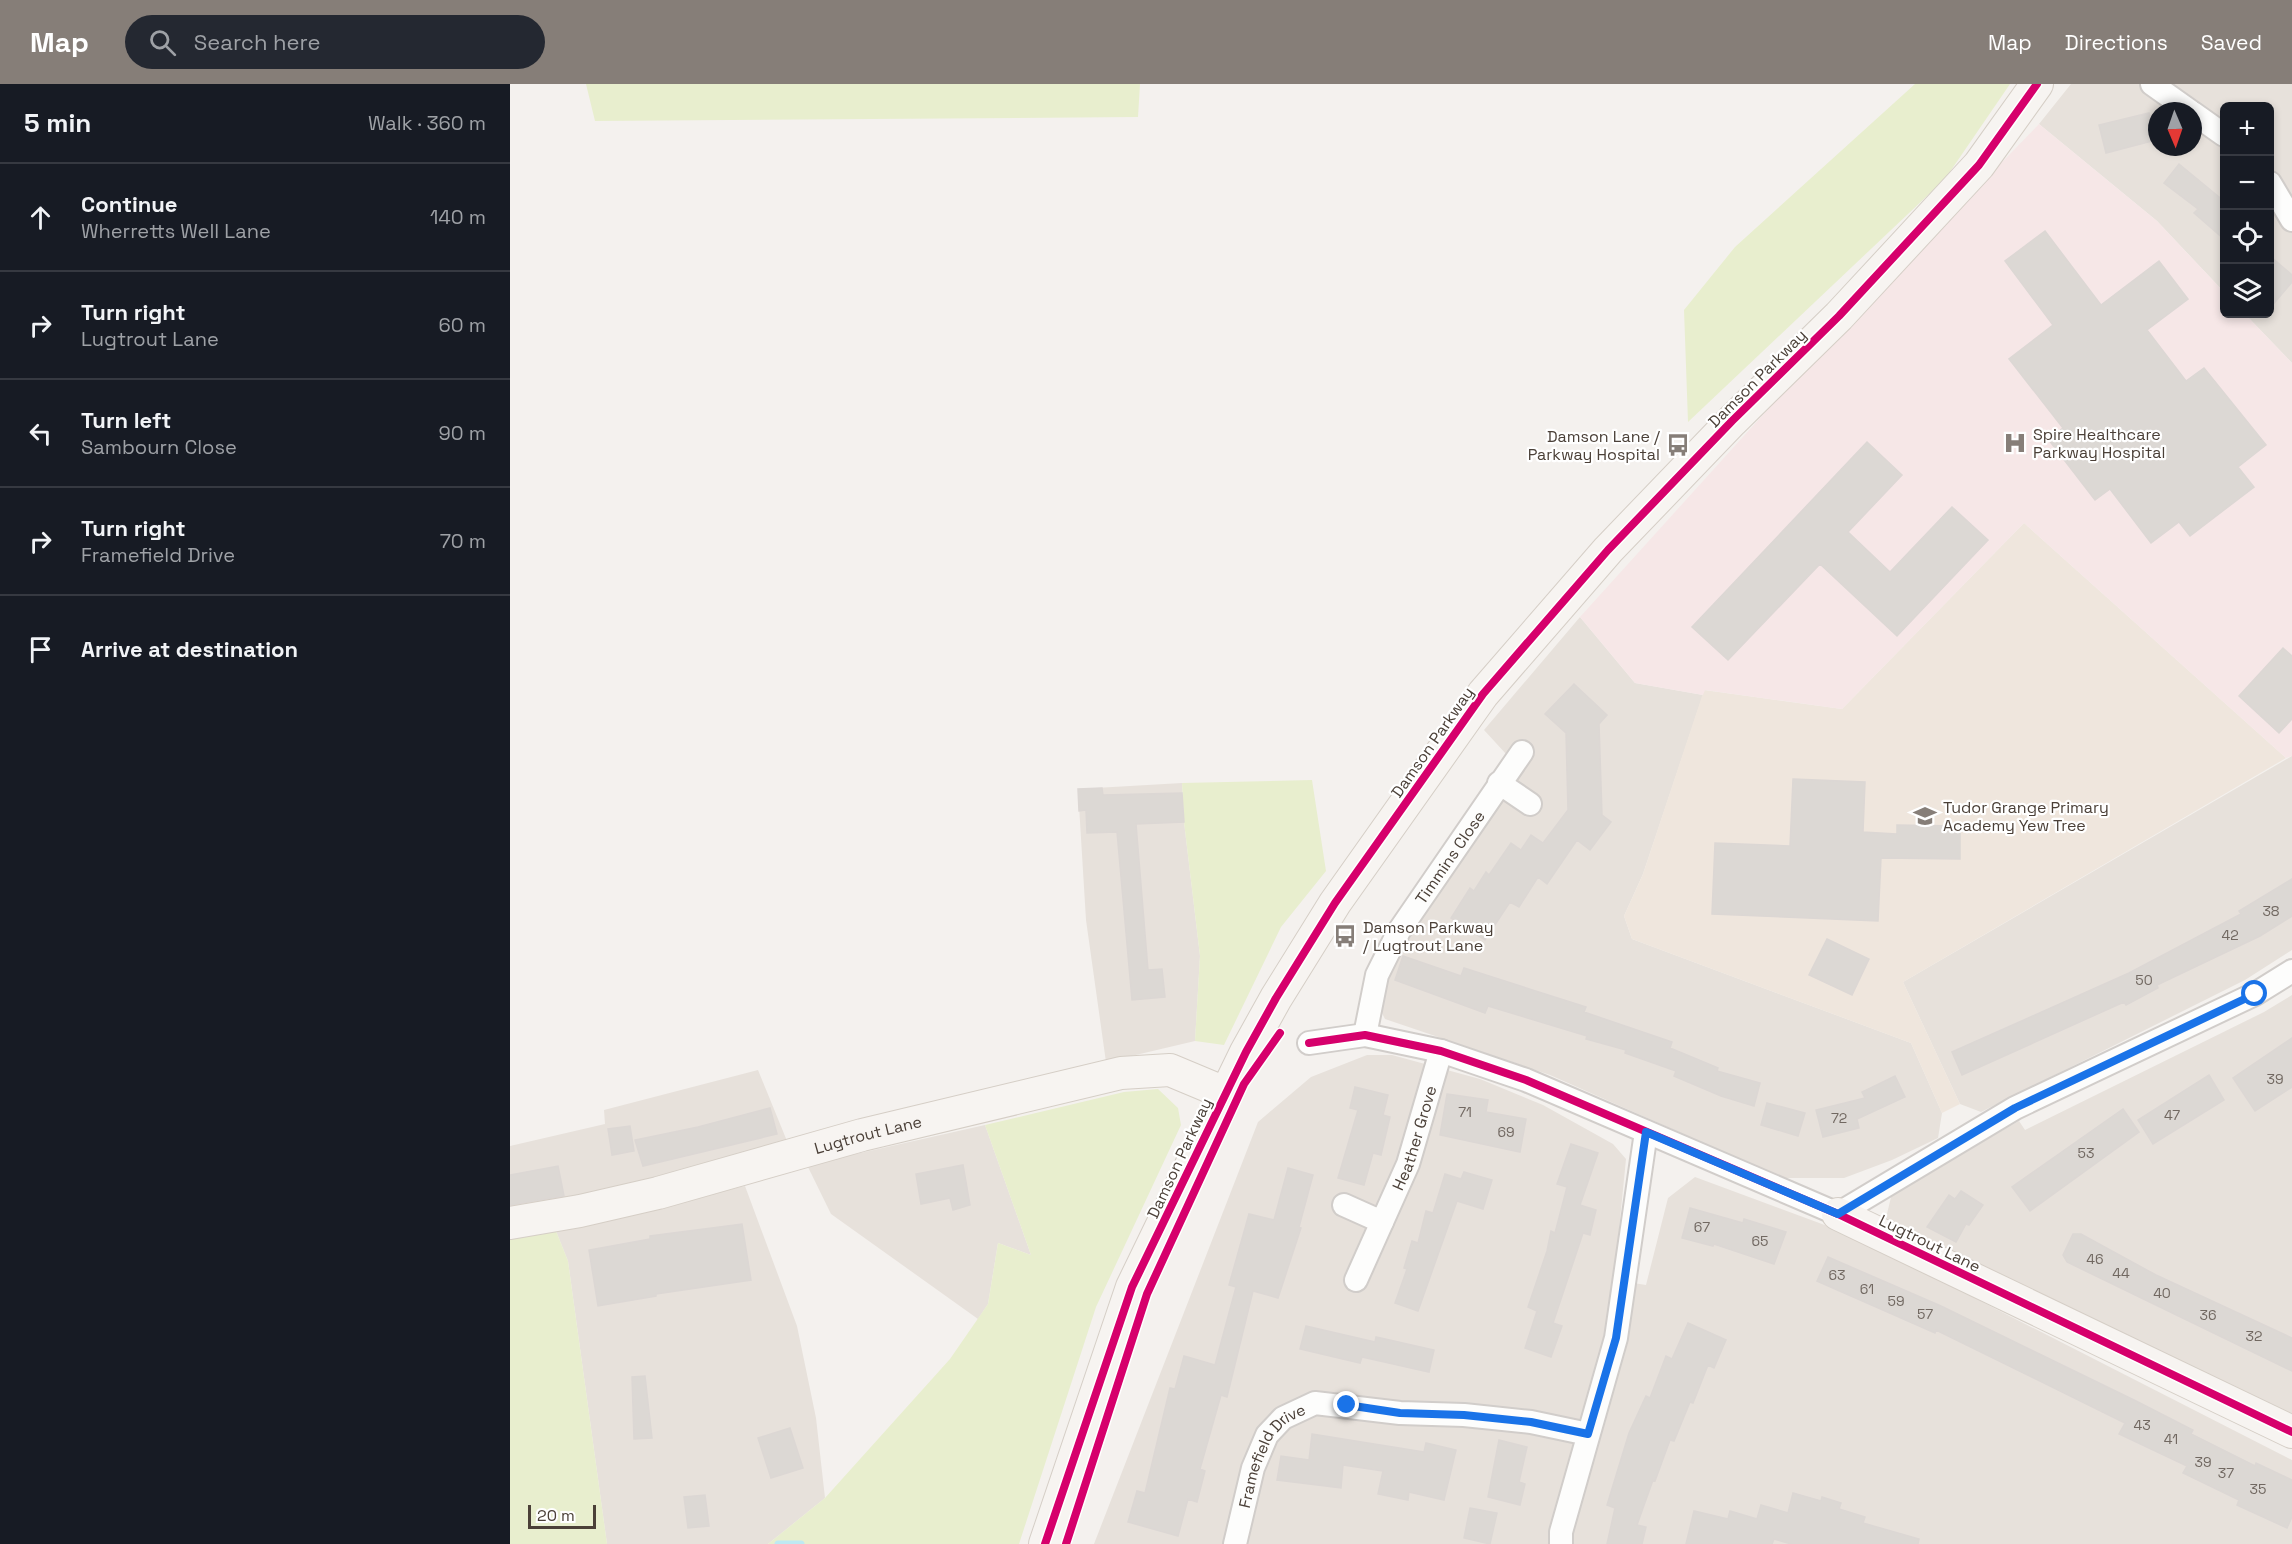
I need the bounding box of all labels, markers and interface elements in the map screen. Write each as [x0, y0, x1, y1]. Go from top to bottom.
search box [125, 15, 545, 69]
text: Map [30, 24, 89, 60]
icon: search [146, 26, 179, 59]
text: Search here [194, 28, 321, 56]
text: Map [1988, 29, 2032, 56]
text: Directions [2065, 29, 2168, 56]
text: Saved [2201, 29, 2262, 56]
north arrow [2148, 102, 2202, 156]
map controls [2220, 102, 2274, 318]
button: + [2220, 102, 2274, 156]
text: 5 min [24, 106, 91, 140]
text: Walk · 360 m [368, 110, 486, 136]
button: − [2220, 156, 2274, 210]
text: Continue [81, 190, 177, 218]
icon: ahead [24, 201, 57, 234]
text: 140 m [430, 204, 486, 230]
button: locate [2220, 210, 2274, 264]
text: Wherretts Well Lane [81, 218, 271, 244]
button: layers [2220, 264, 2274, 318]
text: Turn right [81, 298, 186, 326]
icon: right [24, 309, 57, 342]
text: 60 m [439, 312, 486, 338]
street label: Damson Parkway [1704, 325, 1811, 432]
text: Lugtrout Lane [81, 326, 219, 352]
text: Turn left [81, 406, 171, 434]
icon: left [24, 417, 57, 450]
text: 90 m [439, 420, 486, 446]
place label: Spire Healthcare Parkway Hospital [2033, 424, 2165, 463]
place label: Damson Lane / Parkway Hospital [1528, 426, 1660, 465]
hospital icon: Spire Healthcare Parkway Hospital [2002, 430, 2028, 456]
bus stop icon: Damson Lane / Parkway Hospital [1665, 432, 1691, 458]
text: Sambourn Close [81, 434, 237, 460]
text: Turn right [81, 514, 186, 542]
icon: right [24, 525, 57, 558]
text: 70 m [440, 528, 486, 554]
text: Framefield Drive [81, 542, 235, 568]
icon: arrive [24, 633, 57, 666]
text: Arrive at destination [81, 635, 298, 663]
street label: Damson Parkway [1386, 683, 1478, 802]
place label: Tudor Grange Primary Academy Yew Tree [1943, 797, 2109, 836]
school or university icon: Tudor Grange Primary Academy Yew Tree [1912, 803, 1938, 829]
street label: Timmins Close [1411, 807, 1490, 908]
house number: 38 [2262, 902, 2280, 920]
place label: Damson Parkway / Lugtrout Lane [1363, 917, 1494, 956]
bus stop icon: Damson Parkway / Lugtrout Lane [1332, 923, 1358, 949]
house number: 42 [2221, 926, 2239, 944]
house number: 50 [2135, 971, 2153, 989]
route start [2241, 980, 2267, 1006]
house number: 39 [2266, 1070, 2284, 1088]
street label: Heather Grove [1388, 1083, 1441, 1194]
street label: Damson Parkway [1142, 1095, 1217, 1222]
house number: 71 [1458, 1103, 1472, 1121]
house number: 47 [2164, 1106, 2180, 1124]
house number: 72 [1831, 1109, 1847, 1127]
street label: Lugtrout Lane [812, 1111, 924, 1159]
house number: 69 [1497, 1123, 1515, 1141]
house number: 53 [2078, 1144, 2094, 1162]
street label: Lugtrout Lane [1876, 1210, 1984, 1277]
house number: 67 [1694, 1218, 1710, 1236]
house number: 65 [1752, 1232, 1768, 1250]
house number: 46 [2086, 1250, 2104, 1268]
house number: 44 [2112, 1264, 2130, 1282]
house number: 63 [1828, 1266, 1846, 1284]
house number: 61 [1860, 1280, 1874, 1298]
house number: 40 [2153, 1284, 2171, 1302]
house number: 59 [1888, 1292, 1904, 1310]
house number: 57 [1917, 1305, 1933, 1323]
house number: 36 [2199, 1306, 2217, 1324]
house number: 32 [2246, 1327, 2262, 1345]
route end [1333, 1391, 1359, 1417]
street label: Framefield Drive [1234, 1399, 1309, 1510]
house number: 43 [2133, 1416, 2151, 1434]
house number: 41 [2164, 1430, 2178, 1448]
house number: 39 [2194, 1453, 2212, 1471]
house number: 37 [2218, 1464, 2234, 1482]
house number: 35 [2250, 1480, 2266, 1498]
scale bar [528, 1502, 596, 1530]
text: 20 m [537, 1505, 575, 1526]

